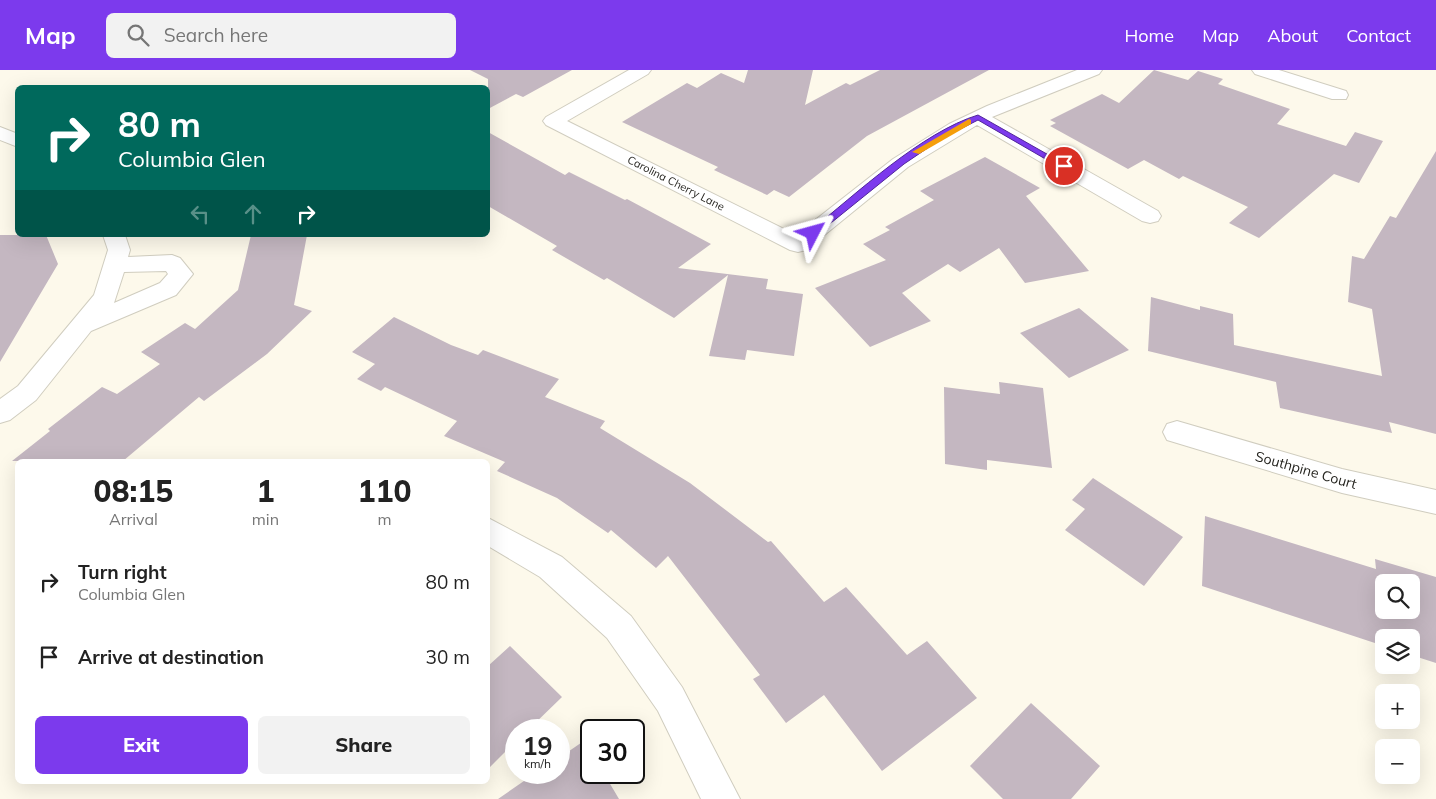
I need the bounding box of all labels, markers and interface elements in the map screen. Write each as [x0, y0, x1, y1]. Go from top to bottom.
search box [106, 13, 456, 58]
text: Map [25, 20, 76, 50]
icon: search [124, 21, 152, 49]
text: Search here [164, 23, 268, 47]
text: Home [1124, 24, 1174, 47]
text: Map [1202, 24, 1239, 47]
text: About [1267, 24, 1318, 47]
text: Contact [1346, 24, 1411, 47]
text: 80 m [118, 102, 201, 146]
icon: right [35, 105, 100, 170]
text: Columbia Glen [118, 145, 266, 173]
pin [1043, 145, 1085, 187]
street label: Carolina Cherry Lane [625, 152, 727, 214]
icon: arrive [1050, 152, 1078, 180]
icon: left [186, 200, 214, 228]
icon: ahead [239, 200, 267, 228]
icon: right [292, 200, 320, 228]
position arrow [786, 206, 838, 258]
street label: Southpine Court [1253, 447, 1359, 493]
text: 08:15 [93, 472, 173, 510]
text: 1 [256, 472, 274, 510]
text: 110 [358, 472, 412, 510]
text: Arrival [109, 509, 158, 529]
text: min [252, 509, 279, 529]
text: m [377, 509, 392, 529]
text: Turn right [78, 560, 167, 584]
icon: right [35, 568, 63, 596]
text: 80 m [426, 570, 470, 594]
map controls [1375, 574, 1420, 784]
button: search [1375, 574, 1420, 619]
text: Columbia Glen [78, 584, 185, 604]
button: layers [1375, 629, 1420, 674]
icon: arrive [35, 643, 63, 671]
text: Arrive at destination [78, 645, 264, 669]
text: 30 m [426, 645, 470, 669]
button: + [1375, 684, 1420, 729]
button: Exit [35, 716, 248, 774]
button: Share [258, 716, 470, 774]
speed limit sign: 30 [580, 719, 645, 784]
text: 19 [522, 730, 553, 761]
button: − [1375, 739, 1420, 784]
text: km/h [524, 756, 551, 771]

